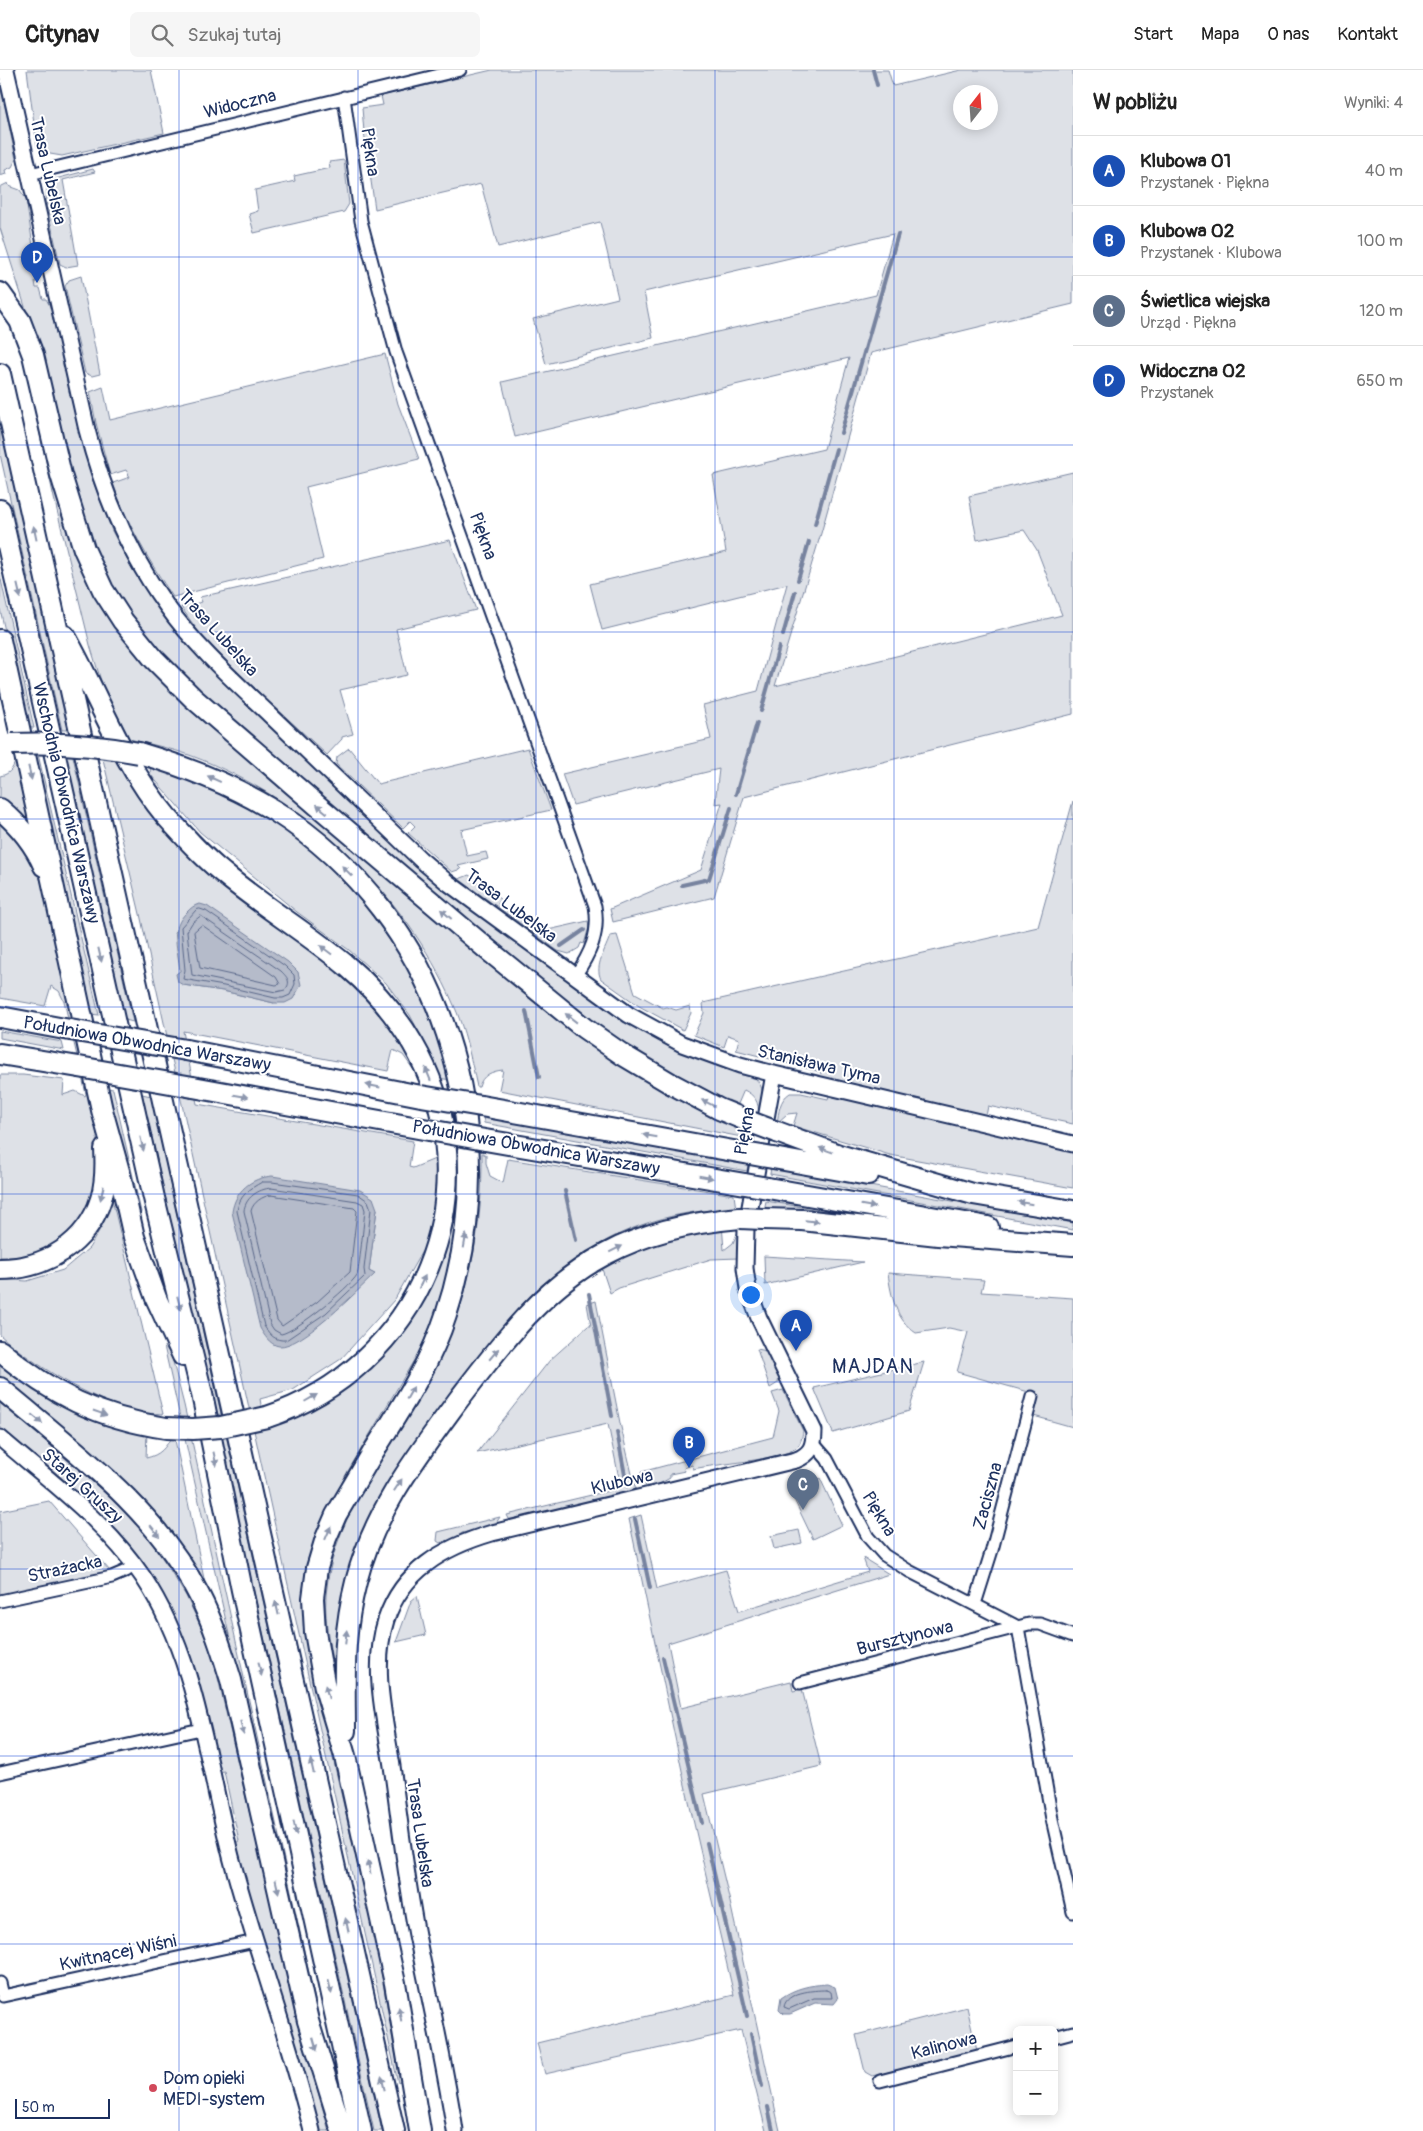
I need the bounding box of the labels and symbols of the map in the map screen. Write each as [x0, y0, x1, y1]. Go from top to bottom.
street label: Widoczna [201, 84, 279, 124]
north arrow [953, 85, 998, 130]
street label: Trasa Lubelska [24, 115, 72, 227]
street label: Piękna [355, 126, 385, 178]
pin: D [21, 242, 53, 283]
street label: Piękna [464, 509, 502, 563]
one-way arrow [31, 525, 39, 540]
one-way arrow [15, 584, 23, 599]
street label: Trasa Lubelska [173, 585, 263, 681]
street label: Wschodnia Obwodnica Warszawy [27, 680, 105, 926]
one-way arrow [26, 766, 34, 781]
one-way arrow [207, 775, 221, 783]
one-way arrow [316, 803, 328, 815]
street label: Trasa Lubelska [460, 864, 562, 948]
one-way arrow [341, 865, 353, 877]
one-way arrow [440, 908, 452, 920]
one-way arrow [320, 945, 333, 956]
one-way arrow [96, 947, 104, 962]
street label: Południowa Obwodnica Warszawy [22, 1011, 273, 1077]
one-way arrow [564, 1012, 577, 1023]
street label: Stanisława Tyma [755, 1040, 883, 1090]
one-way arrow [424, 1066, 432, 1081]
one-way arrow [365, 1082, 381, 1090]
one-way arrow [233, 1093, 249, 1101]
one-way arrow [701, 1099, 715, 1107]
street label: Piękna [729, 1105, 761, 1157]
street label: Południowa Obwodnica Warszawy [411, 1115, 662, 1181]
one-way arrow [642, 1132, 658, 1140]
one-way arrow [138, 1137, 146, 1152]
one-way arrow [818, 1146, 833, 1153]
one-way arrow [698, 1174, 714, 1182]
one-way arrow [98, 1185, 106, 1200]
one-way arrow [1017, 1199, 1033, 1207]
one-way arrow [860, 1202, 876, 1210]
one-way arrow [804, 1217, 820, 1225]
one-way arrow [461, 1232, 469, 1248]
one-way arrow [609, 1245, 623, 1253]
one-way arrow [417, 1275, 426, 1290]
your location [738, 1282, 764, 1308]
one-way arrow [176, 1295, 184, 1310]
pin: A [780, 1310, 812, 1351]
one-way arrow [488, 1348, 499, 1360]
district label: MAJDAN [832, 1354, 914, 1379]
one-way arrow [406, 1385, 414, 1400]
one-way arrow [304, 1394, 319, 1402]
one-way arrow [93, 1409, 108, 1417]
one-way arrow [30, 1414, 43, 1425]
pin: B [673, 1427, 705, 1468]
street label: Starej Gruszy [37, 1443, 128, 1529]
one-way arrow [211, 1451, 219, 1467]
street label: Zaciszna [968, 1460, 1008, 1532]
street label: Klubowa [589, 1464, 655, 1500]
pin: C [787, 1469, 819, 1510]
one-way arrow [393, 1478, 402, 1491]
street label: Piękna [857, 1487, 901, 1541]
one-way arrow [150, 1524, 161, 1537]
one-way arrow [325, 1526, 333, 1540]
street label: Strażacka [26, 1550, 104, 1588]
one-way arrow [273, 1600, 281, 1615]
street label: Bursztynowa [854, 1615, 956, 1661]
one-way arrow [342, 1629, 350, 1645]
one-way arrow [256, 1662, 264, 1677]
one-way arrow [322, 1685, 330, 1700]
one-way arrow [238, 1720, 246, 1735]
one-way arrow [308, 1759, 316, 1774]
street label: Trasa Lubelska [401, 1777, 439, 1889]
one-way arrow [291, 1820, 299, 1836]
one-way arrow [365, 1860, 373, 1875]
one-way arrow [273, 1879, 281, 1894]
one-way arrow [343, 1917, 351, 1932]
street label: Kwitnącej Wiśni [57, 1929, 179, 1977]
one-way arrow [326, 1979, 334, 1994]
one-way arrow [396, 2006, 404, 2022]
street label: Kalinowa [909, 2027, 979, 2065]
one-way arrow [311, 2037, 319, 2052]
place label: Dom opieki MEDI-system [163, 2067, 265, 2111]
one-way arrow [379, 2076, 387, 2091]
marker: Dom opieki MEDI-system [147, 2082, 159, 2094]
scale bar [15, 2096, 110, 2119]

